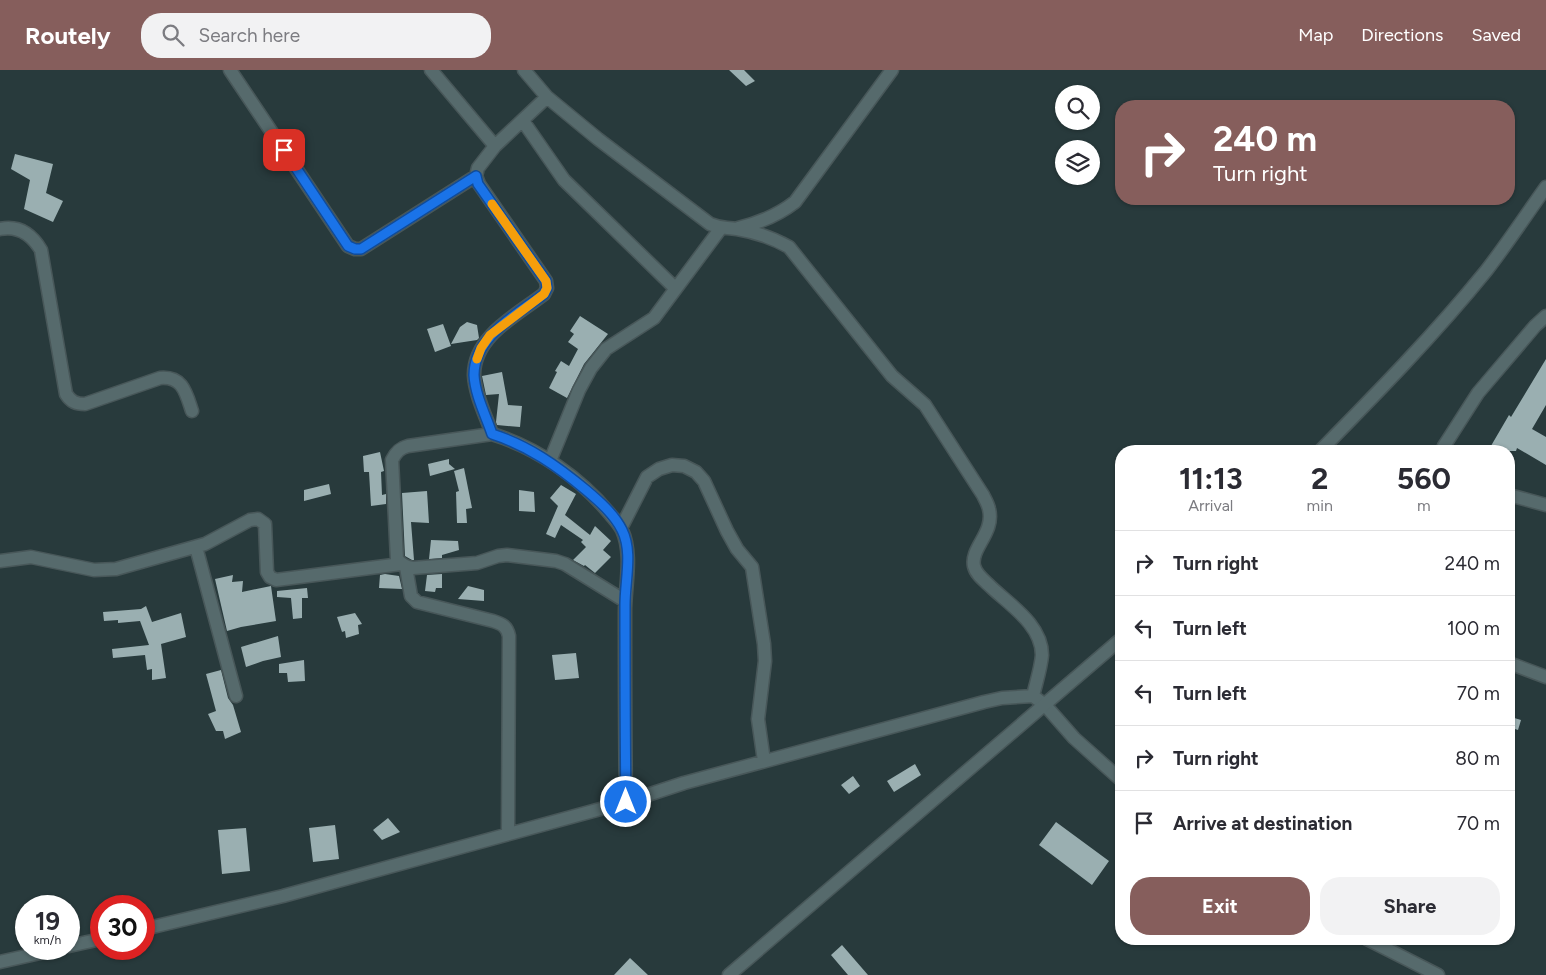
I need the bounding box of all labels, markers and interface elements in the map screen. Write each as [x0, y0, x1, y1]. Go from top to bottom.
search box [141, 13, 491, 58]
text: Routely [25, 21, 111, 50]
icon: search [159, 21, 187, 49]
text: Search here [199, 24, 300, 47]
text: Map [1298, 24, 1333, 46]
text: Directions [1361, 24, 1443, 46]
text: Saved [1471, 24, 1521, 46]
map controls [1055, 85, 1100, 185]
button: search [1055, 85, 1100, 130]
text: 240 m [1213, 118, 1317, 160]
icon: right [1130, 120, 1195, 185]
pin [263, 129, 305, 171]
icon: arrive [270, 136, 298, 164]
button: layers [1055, 140, 1100, 185]
text: Turn right [1213, 160, 1308, 187]
text: 11:13 [1179, 460, 1243, 497]
text: 2 [1311, 460, 1328, 497]
text: 560 [1397, 460, 1451, 497]
text: Arrival [1188, 496, 1233, 515]
text: min [1307, 496, 1333, 515]
text: m [1417, 496, 1431, 515]
icon: right [1130, 549, 1158, 577]
text: Turn right [1173, 552, 1259, 575]
text: 240 m [1445, 552, 1500, 575]
icon: left [1130, 614, 1158, 642]
text: Turn left [1173, 617, 1247, 640]
text: 100 m [1447, 617, 1500, 640]
icon: left [1130, 679, 1158, 707]
text: Turn left [1173, 682, 1247, 705]
text: 70 m [1457, 682, 1500, 705]
icon: right [1130, 744, 1158, 772]
text: Turn right [1173, 747, 1259, 770]
text: 80 m [1455, 747, 1500, 770]
position arrow [599, 775, 651, 827]
icon: arrive [1130, 809, 1158, 837]
text: Arrive at destination [1173, 812, 1352, 835]
text: 70 m [1457, 812, 1500, 835]
button: Exit [1130, 877, 1310, 935]
button: Share [1320, 877, 1500, 935]
speed limit sign: 30 [90, 895, 155, 960]
text: 19 [35, 906, 60, 936]
text: km/h [34, 933, 61, 947]

